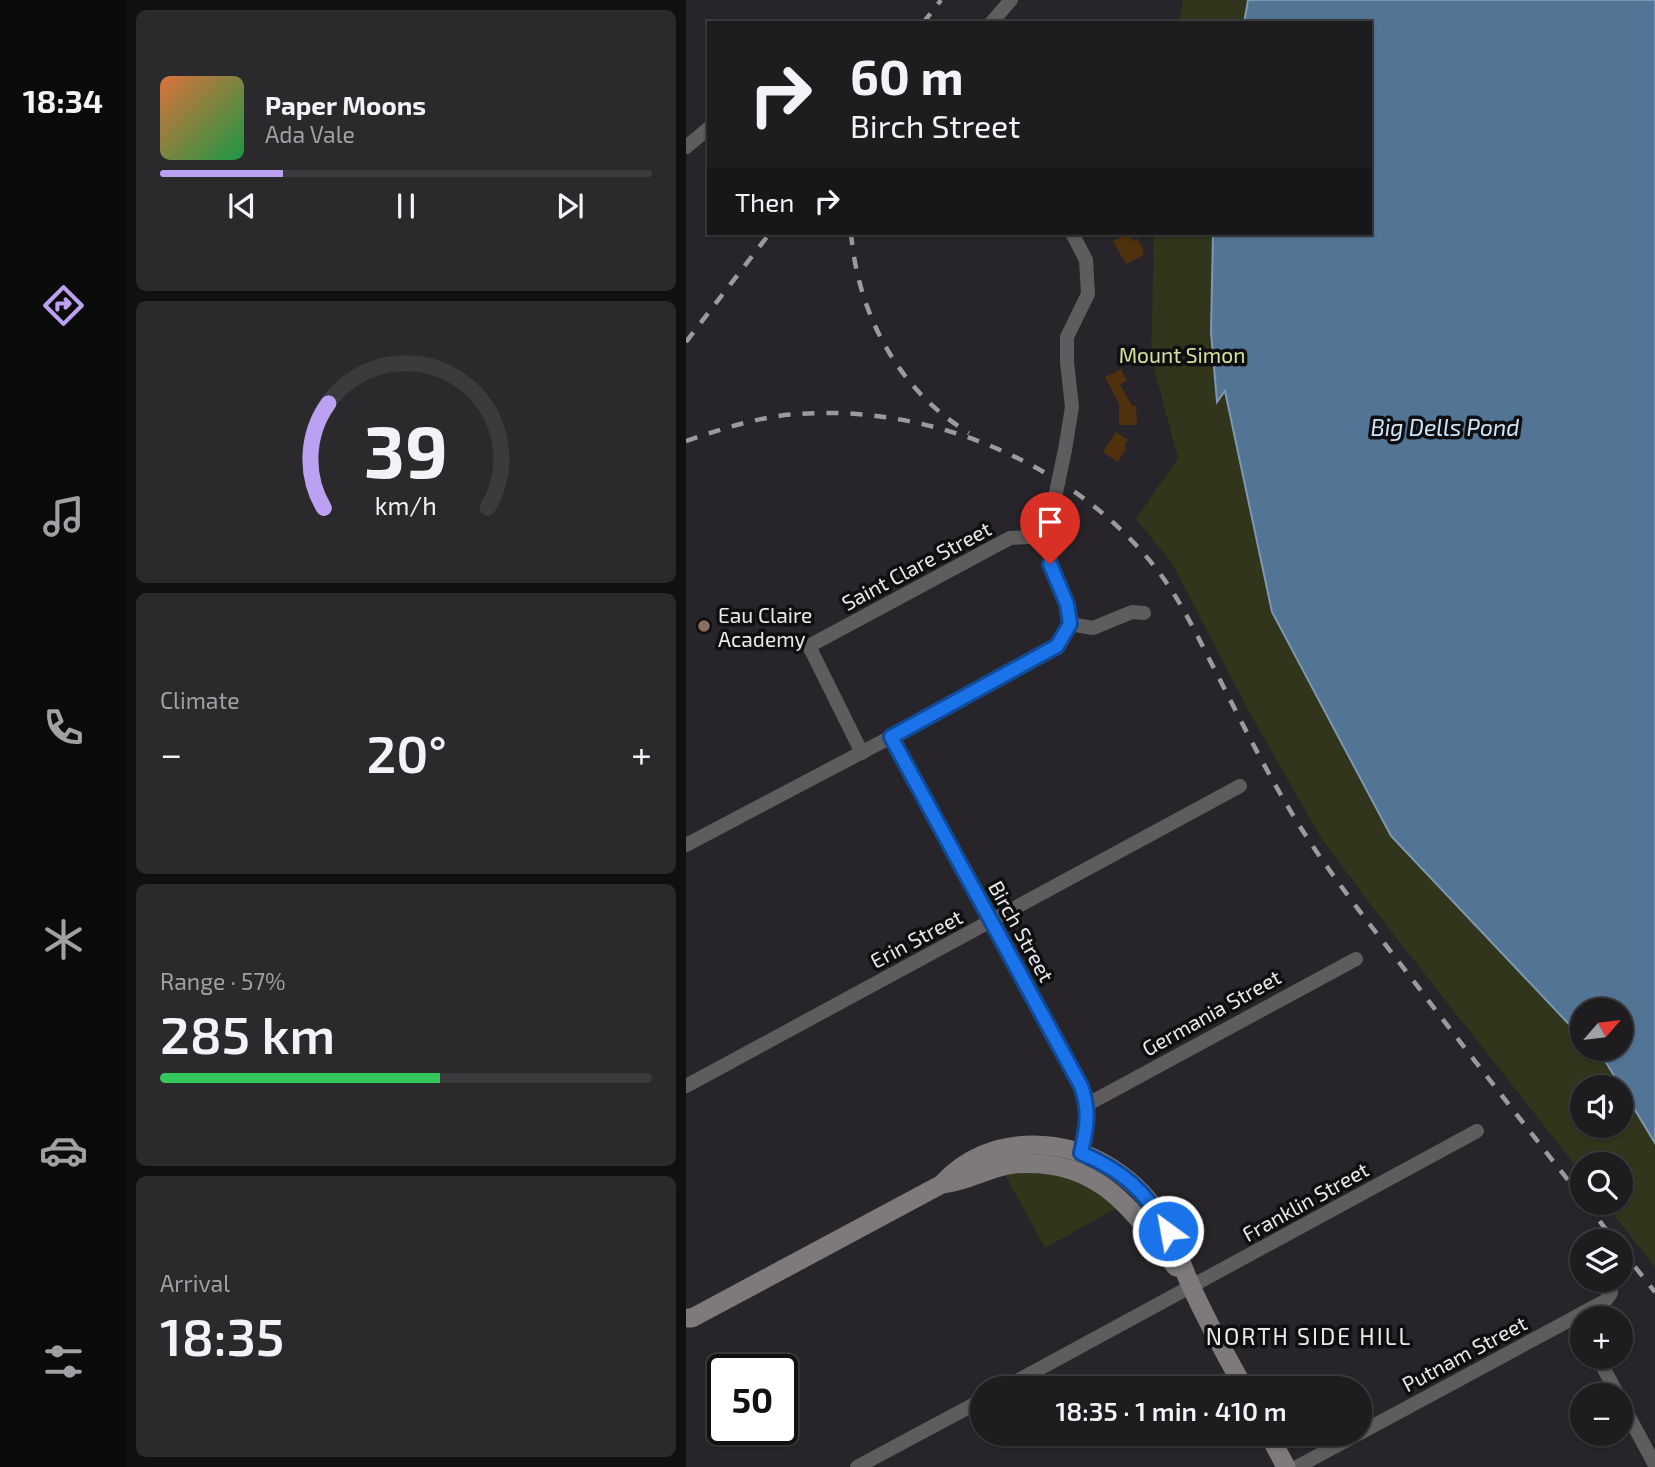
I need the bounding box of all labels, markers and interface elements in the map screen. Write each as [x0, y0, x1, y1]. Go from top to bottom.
text: 60 m [850, 46, 964, 105]
icon: right [735, 49, 826, 140]
text: 18:34 [23, 81, 103, 119]
text: Paper Moons [265, 89, 426, 120]
text: Birch Street [850, 106, 1021, 144]
text: Ada Vale [265, 120, 355, 148]
icon: right [808, 182, 846, 220]
text: Then [735, 186, 794, 217]
icon: previous [223, 187, 261, 225]
icon: pause [387, 187, 425, 225]
icon: next [551, 187, 589, 225]
icon: directions [39, 281, 88, 330]
park label: Mount Simon [1119, 342, 1245, 367]
text: 39 [364, 406, 448, 494]
water label: Big Dells Pond [1371, 413, 1520, 441]
text: km/h [375, 490, 437, 520]
icon: music [39, 492, 88, 541]
pin [1020, 492, 1080, 564]
icon: arrive [1031, 503, 1069, 541]
street label: Saint Clare Street [837, 515, 995, 615]
place label: Eau Claire Academy [718, 602, 812, 651]
marker: Eau Claire Academy [696, 618, 712, 634]
text: Climate [160, 686, 240, 714]
icon: phone [39, 703, 88, 752]
text: 20° [366, 721, 447, 783]
text: − [160, 730, 182, 776]
text: + [631, 730, 652, 776]
street label: Birch Street [984, 876, 1060, 986]
street label: Erin Street [866, 903, 966, 973]
icon: climate [39, 915, 88, 964]
street label: Germania Street [1137, 964, 1285, 1060]
text: Range · 57% [160, 967, 286, 995]
north arrow [1570, 998, 1633, 1060]
map controls [1570, 998, 1633, 1446]
text: 285 km [160, 1002, 335, 1064]
button: sound [1570, 1075, 1633, 1138]
icon: car [39, 1126, 88, 1175]
button: search [1570, 1152, 1633, 1215]
street label: Franklin Street [1237, 1156, 1373, 1246]
position arrow [1131, 1194, 1205, 1268]
button: layers [1570, 1229, 1633, 1292]
text: Arrival [160, 1269, 230, 1297]
text: 18:35 [160, 1304, 284, 1366]
button: + [1570, 1306, 1633, 1369]
street label: Putnam Street [1397, 1310, 1531, 1396]
district label: NORTH SIDE HILL [1206, 1322, 1412, 1350]
icon: filters [39, 1337, 88, 1386]
speed limit sign: 50 [707, 1354, 798, 1445]
button: − [1570, 1383, 1633, 1446]
text: 18:35 · 1 min · 410 m [1055, 1395, 1287, 1426]

